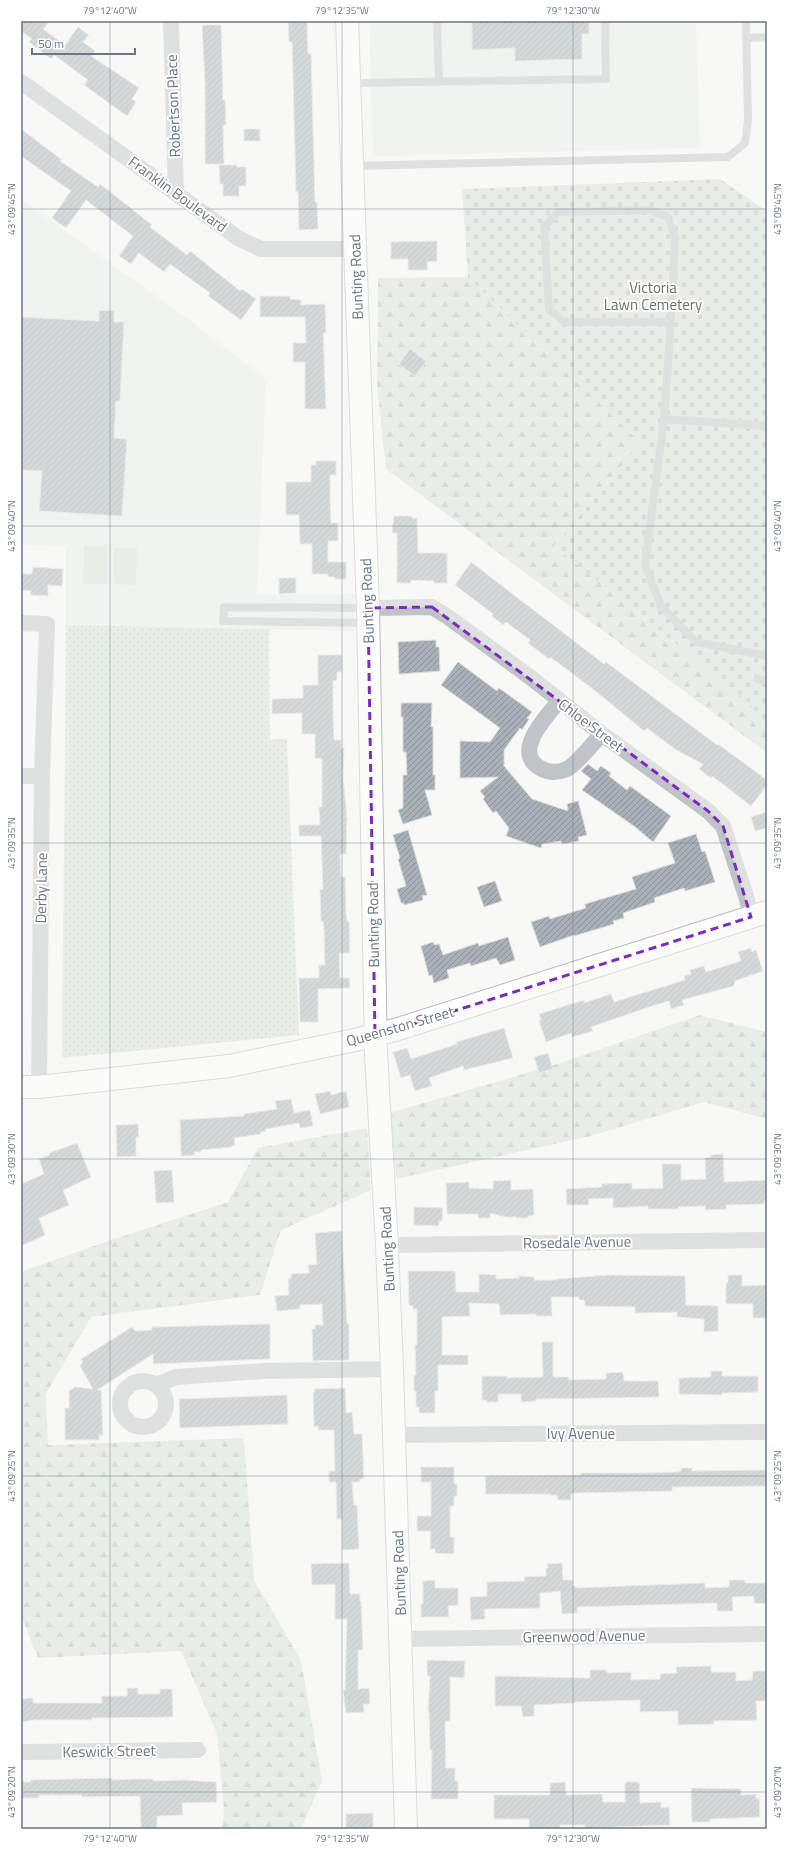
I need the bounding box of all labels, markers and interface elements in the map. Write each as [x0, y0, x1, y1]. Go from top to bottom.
text: 79°12'40"W [83, 3, 137, 18]
text: 79°12'35"W [315, 3, 369, 18]
text: 79°12'30"W [546, 3, 600, 18]
scale bar [32, 30, 135, 56]
text: 50 m [38, 34, 64, 53]
street label: Robertson Place [160, 54, 186, 158]
street label: Franklin Boulevard [124, 150, 232, 238]
text: 43°09'45"N [4, 183, 19, 235]
text: 43°09'45"N [770, 183, 785, 235]
street label: Bunting Road [343, 234, 369, 320]
park label: Victoria Lawn Cemetery [604, 276, 702, 316]
text: 43°09'40"N [4, 500, 19, 552]
text: 43°09'40"N [770, 500, 785, 552]
street label: Bunting Road [354, 558, 380, 644]
street label: Chloe Street [553, 693, 629, 758]
text: 43°09'35"N [4, 817, 19, 869]
text: 43°09'35"N [770, 817, 785, 869]
street label: Derby Lane [29, 852, 53, 924]
street label: Bunting Road [361, 882, 385, 968]
street label: Queenston Street [343, 999, 457, 1052]
text: 43°09'30"N [4, 1133, 19, 1185]
text: 43°09'30"N [770, 1133, 785, 1185]
street label: Bunting Road [373, 1206, 401, 1292]
street label: Rosedale Avenue [523, 1230, 631, 1254]
street label: Ivy Avenue [547, 1422, 615, 1445]
text: 43°09'25"N [4, 1450, 19, 1502]
text: 43°09'25"N [770, 1450, 785, 1502]
street label: Bunting Road [386, 1530, 412, 1616]
street label: Greenwood Avenue [522, 1623, 646, 1649]
street label: Keswick Street [62, 1739, 157, 1763]
text: 43°09'20"N [4, 1766, 19, 1818]
text: 43°09'20"N [770, 1766, 785, 1818]
text: 79°12'40"W [83, 1831, 137, 1846]
text: 79°12'35"W [315, 1831, 369, 1846]
text: 79°12'30"W [546, 1831, 600, 1846]

